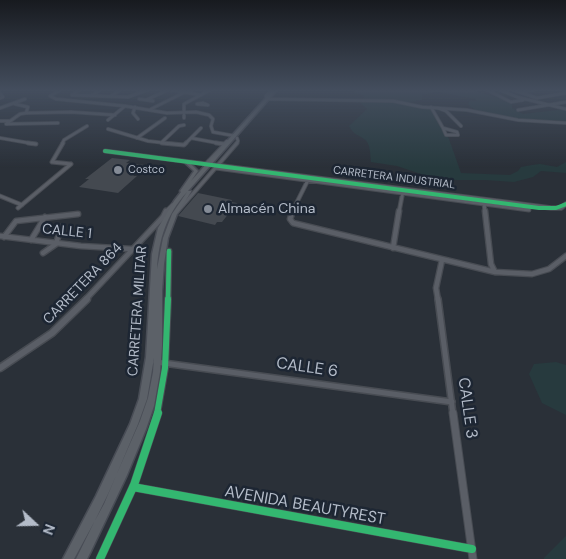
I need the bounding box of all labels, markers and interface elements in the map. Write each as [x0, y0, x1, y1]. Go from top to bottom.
place label: Costco [128, 163, 165, 177]
marker: Costco [112, 164, 124, 176]
street label: CARRETERA INDUSTRIAL [332, 164, 456, 192]
place label: Almacén China [218, 201, 315, 217]
marker: Almacén China [202, 203, 214, 215]
street label: CALLE 1 [41, 221, 93, 243]
street label: CARRETERA 864 [40, 240, 126, 328]
street label: CARRETERA MILITAR [125, 245, 151, 377]
street label: CALLE 6 [275, 354, 339, 382]
street label: CALLE 3 [453, 376, 481, 440]
street label: AVENIDA BEAUTYREST [223, 482, 387, 530]
north arrow [10, 499, 60, 549]
text: N [39, 521, 59, 537]

